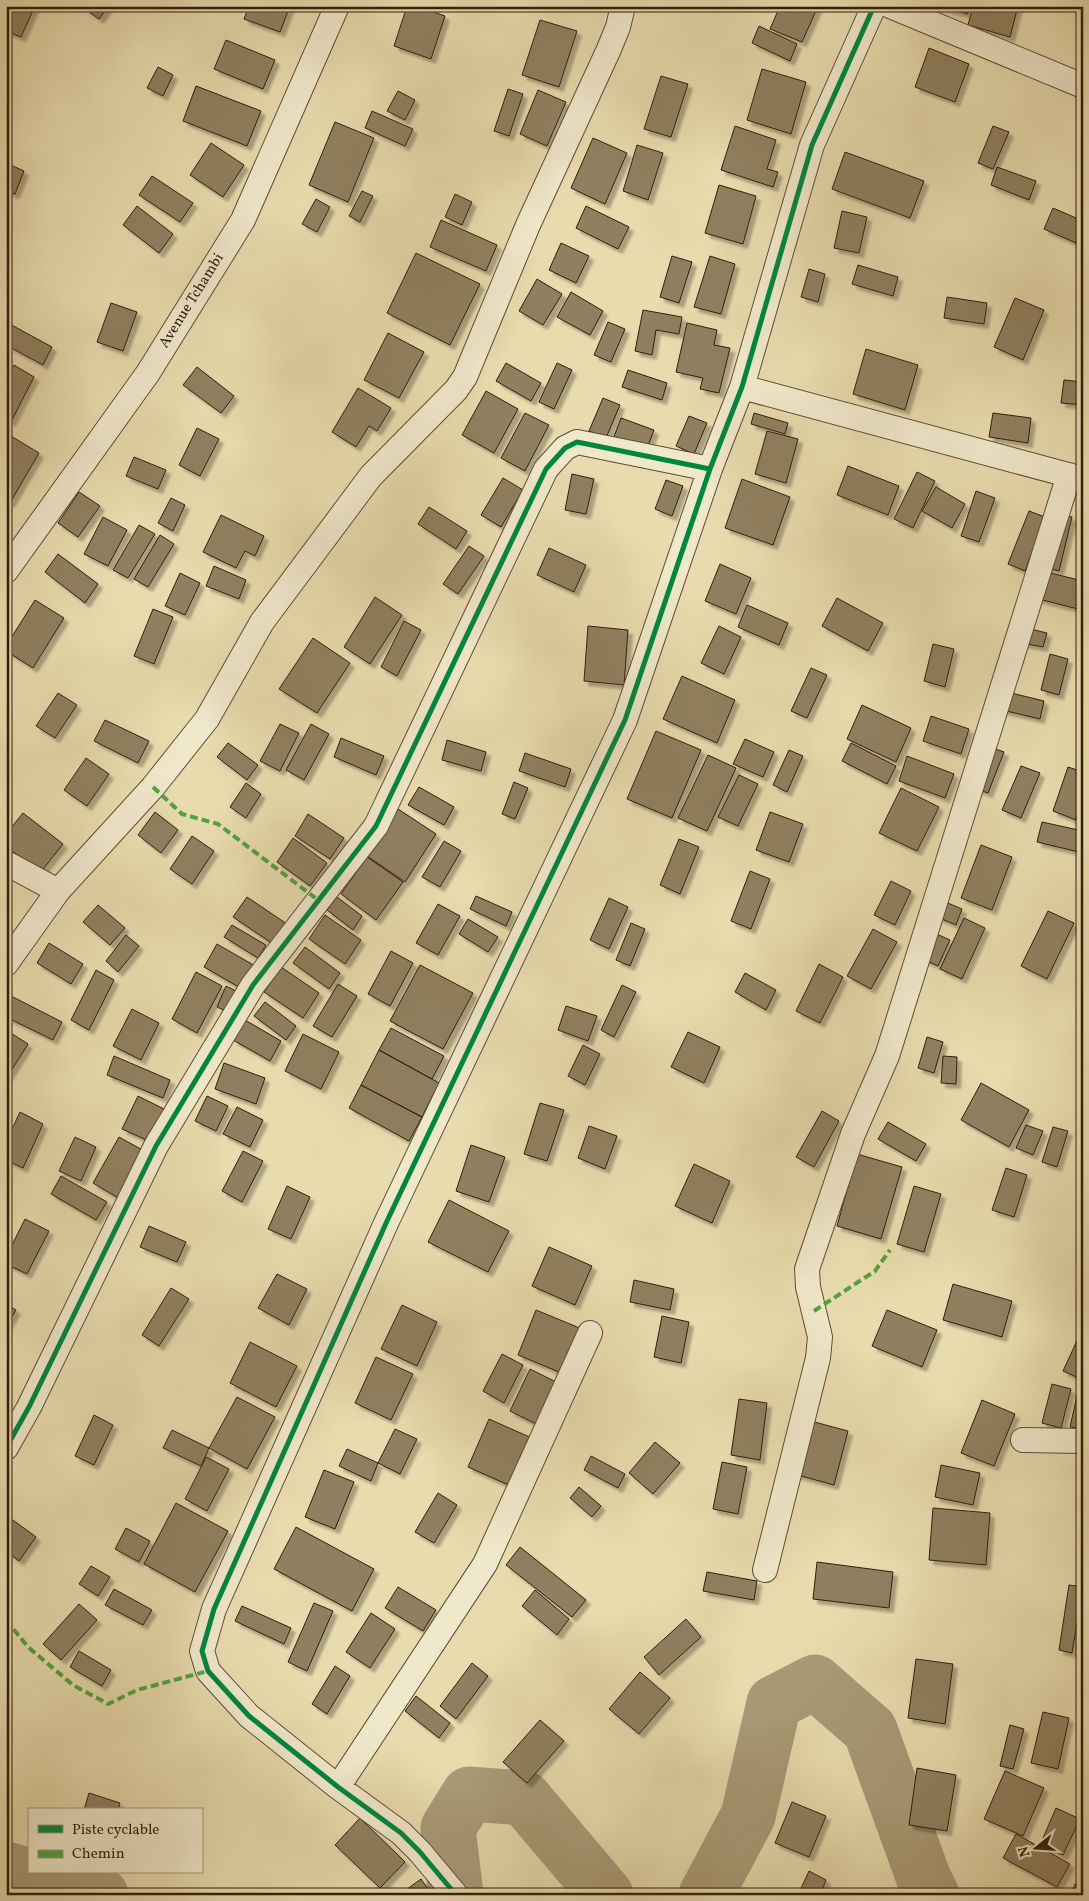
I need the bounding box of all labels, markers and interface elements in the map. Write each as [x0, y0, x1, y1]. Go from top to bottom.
street label: Avenue Tchambi [154, 250, 230, 352]
legend [28, 1808, 202, 1874]
text: Piste cyclable [72, 1820, 159, 1841]
north arrow [1012, 1824, 1062, 1874]
text: Chemin [72, 1844, 125, 1865]
text: N [1014, 1844, 1036, 1859]

